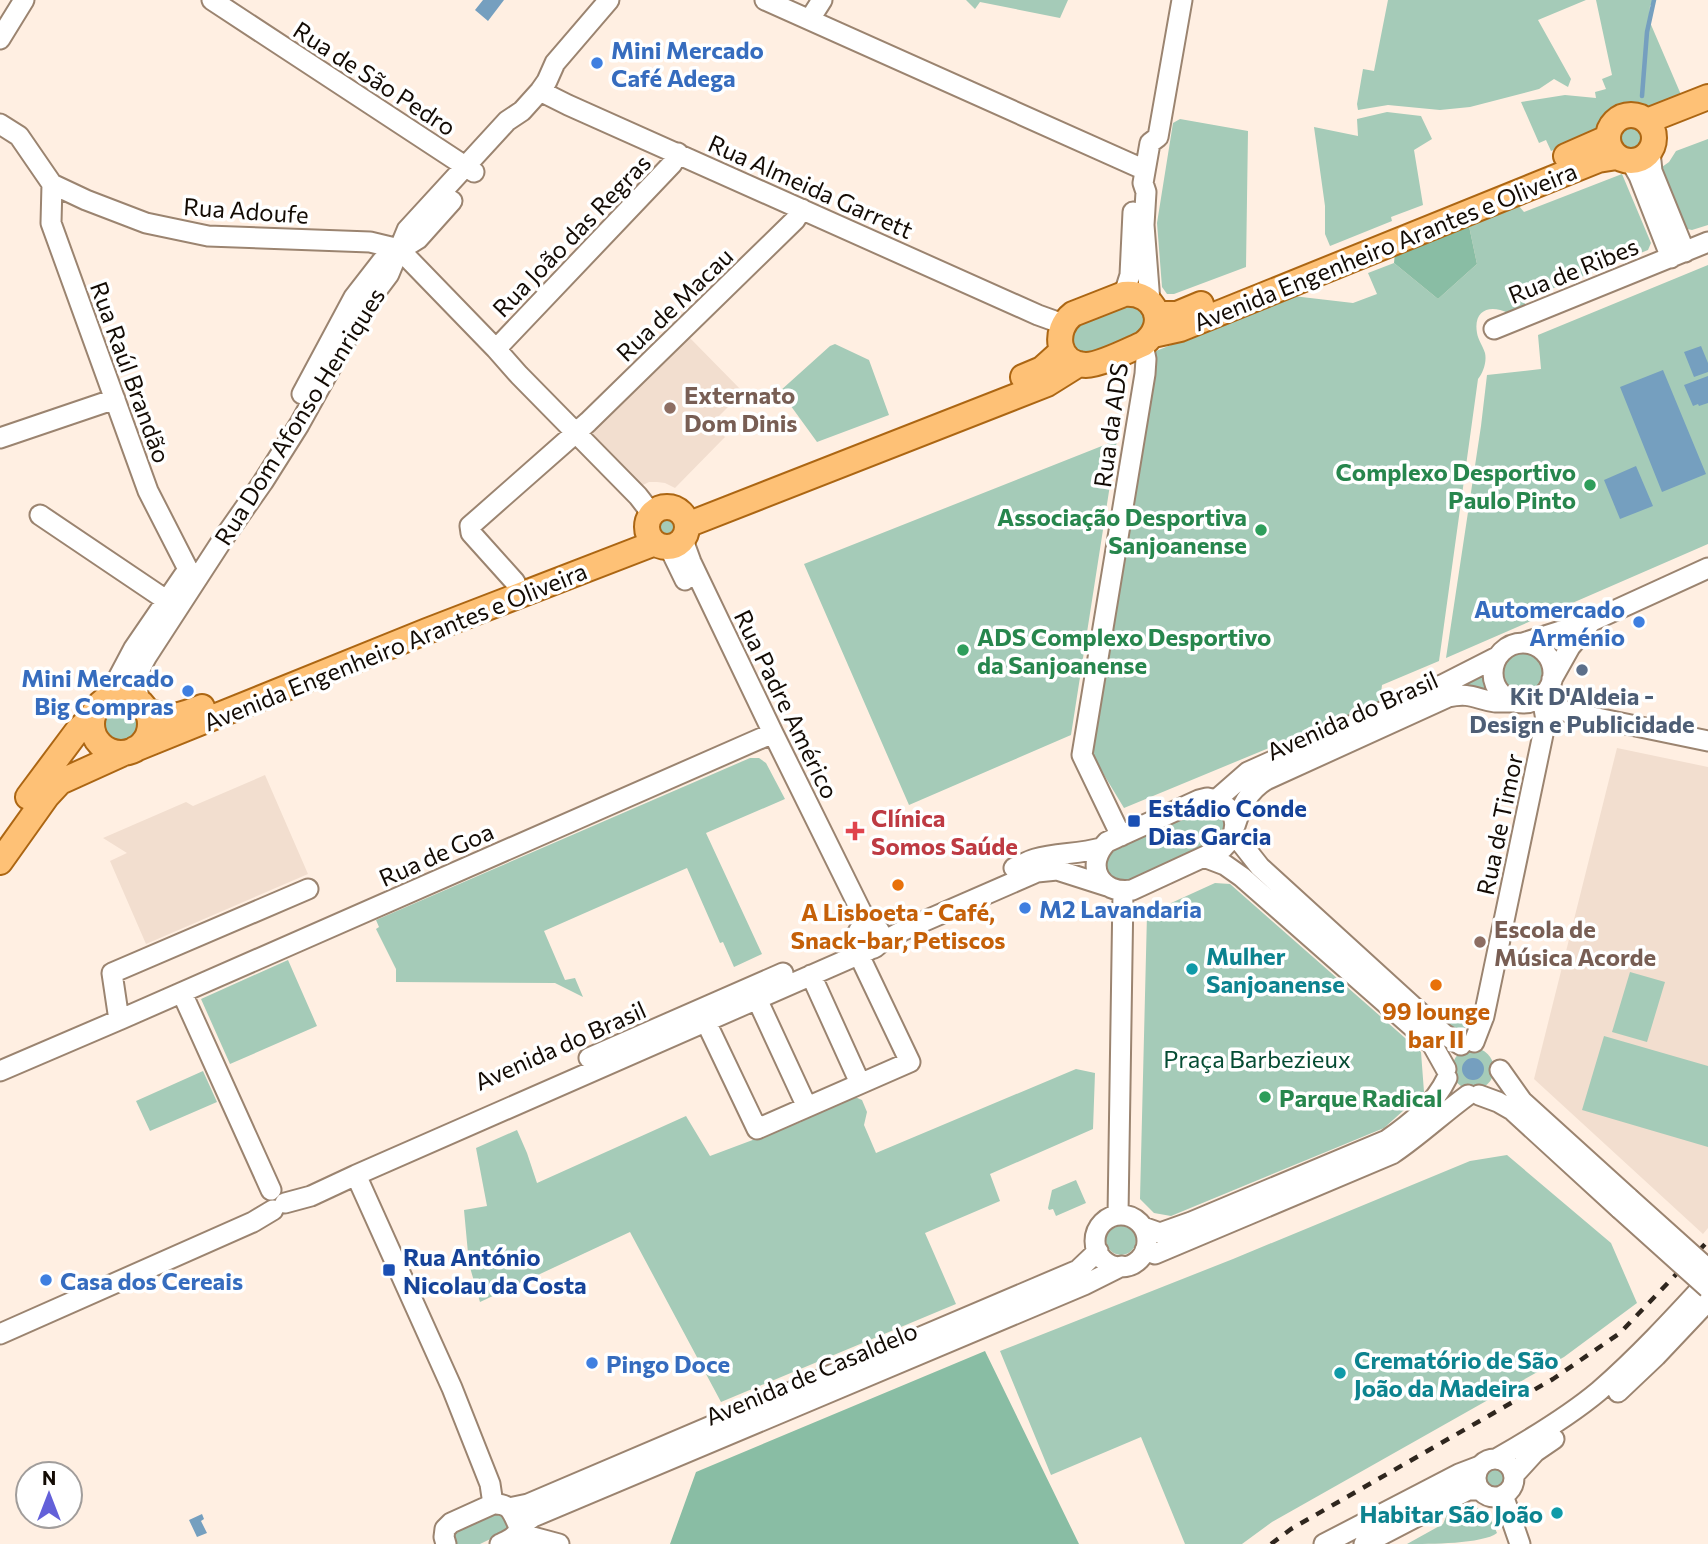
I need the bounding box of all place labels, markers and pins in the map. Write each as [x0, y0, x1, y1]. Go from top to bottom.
place label: Mini Mercado Café Adega [611, 35, 764, 92]
marker: Mini Mercado Café Adega [589, 55, 605, 71]
place label: Externato Dom Dinis [684, 380, 798, 437]
marker: Externato Dom Dinis [662, 400, 678, 416]
place label: Complexo Desportivo Paulo Pinto [1335, 457, 1576, 514]
marker: Complexo Desportivo Paulo Pinto [1582, 477, 1598, 493]
place label: Associação Desportiva Sanjoanense [997, 502, 1247, 559]
marker: Associação Desportiva Sanjoanense [1253, 522, 1269, 538]
place label: Automercado Arménio [1474, 594, 1625, 651]
marker: Automercado Arménio [1631, 614, 1647, 630]
place label: ADS Complexo Desportivo da Sanjoanense [977, 622, 1271, 679]
marker: ADS Complexo Desportivo da Sanjoanense [955, 642, 971, 658]
marker: Kit D'Aldeia - Design e Publicidade [1574, 662, 1590, 678]
place label: Mini Mercado Big Compras [21, 663, 174, 720]
place label: Kit D'Aldeia - Design e Publicidade [1469, 681, 1695, 738]
marker: Mini Mercado Big Compras [180, 683, 196, 699]
place label: Estádio Conde Dias Garcia [1148, 793, 1307, 850]
place label: Clínica Somos Saúde [871, 803, 1018, 860]
marker: Estádio Conde Dias Garcia [1126, 813, 1142, 829]
marker: Clínica Somos Saúde [845, 821, 865, 841]
marker: A Lisboeta - Café, Snack-bar, Petiscos [890, 877, 906, 893]
place label: M2 Lavandaria [1039, 894, 1202, 923]
place label: A Lisboeta - Café, Snack-bar, Petiscos [791, 897, 1005, 954]
marker: M2 Lavandaria [1017, 900, 1033, 916]
place label: Escola de Música Acorde [1494, 914, 1656, 971]
marker: Escola de Música Acorde [1472, 934, 1488, 950]
place label: Mulher Sanjoanense [1206, 941, 1345, 998]
marker: Mulher Sanjoanense [1184, 961, 1200, 977]
marker: 99 lounge bar II [1428, 977, 1444, 993]
place label: 99 lounge bar II [1382, 996, 1490, 1053]
place label: Parque Radical [1279, 1083, 1442, 1112]
marker: Parque Radical [1257, 1089, 1273, 1105]
place label: Rua António Nicolau da Costa [403, 1242, 587, 1299]
marker: Rua António Nicolau da Costa [381, 1262, 397, 1278]
place label: Casa dos Cereais [60, 1266, 243, 1295]
marker: Casa dos Cereais [38, 1272, 54, 1288]
place label: Crematório de São João da Madeira [1354, 1345, 1559, 1402]
place label: Pingo Doce [606, 1349, 730, 1378]
marker: Pingo Doce [584, 1355, 600, 1371]
marker: Crematório de São João da Madeira [1332, 1365, 1348, 1381]
place label: Habitar São João [1359, 1499, 1543, 1528]
marker: Habitar São João [1549, 1505, 1565, 1521]

